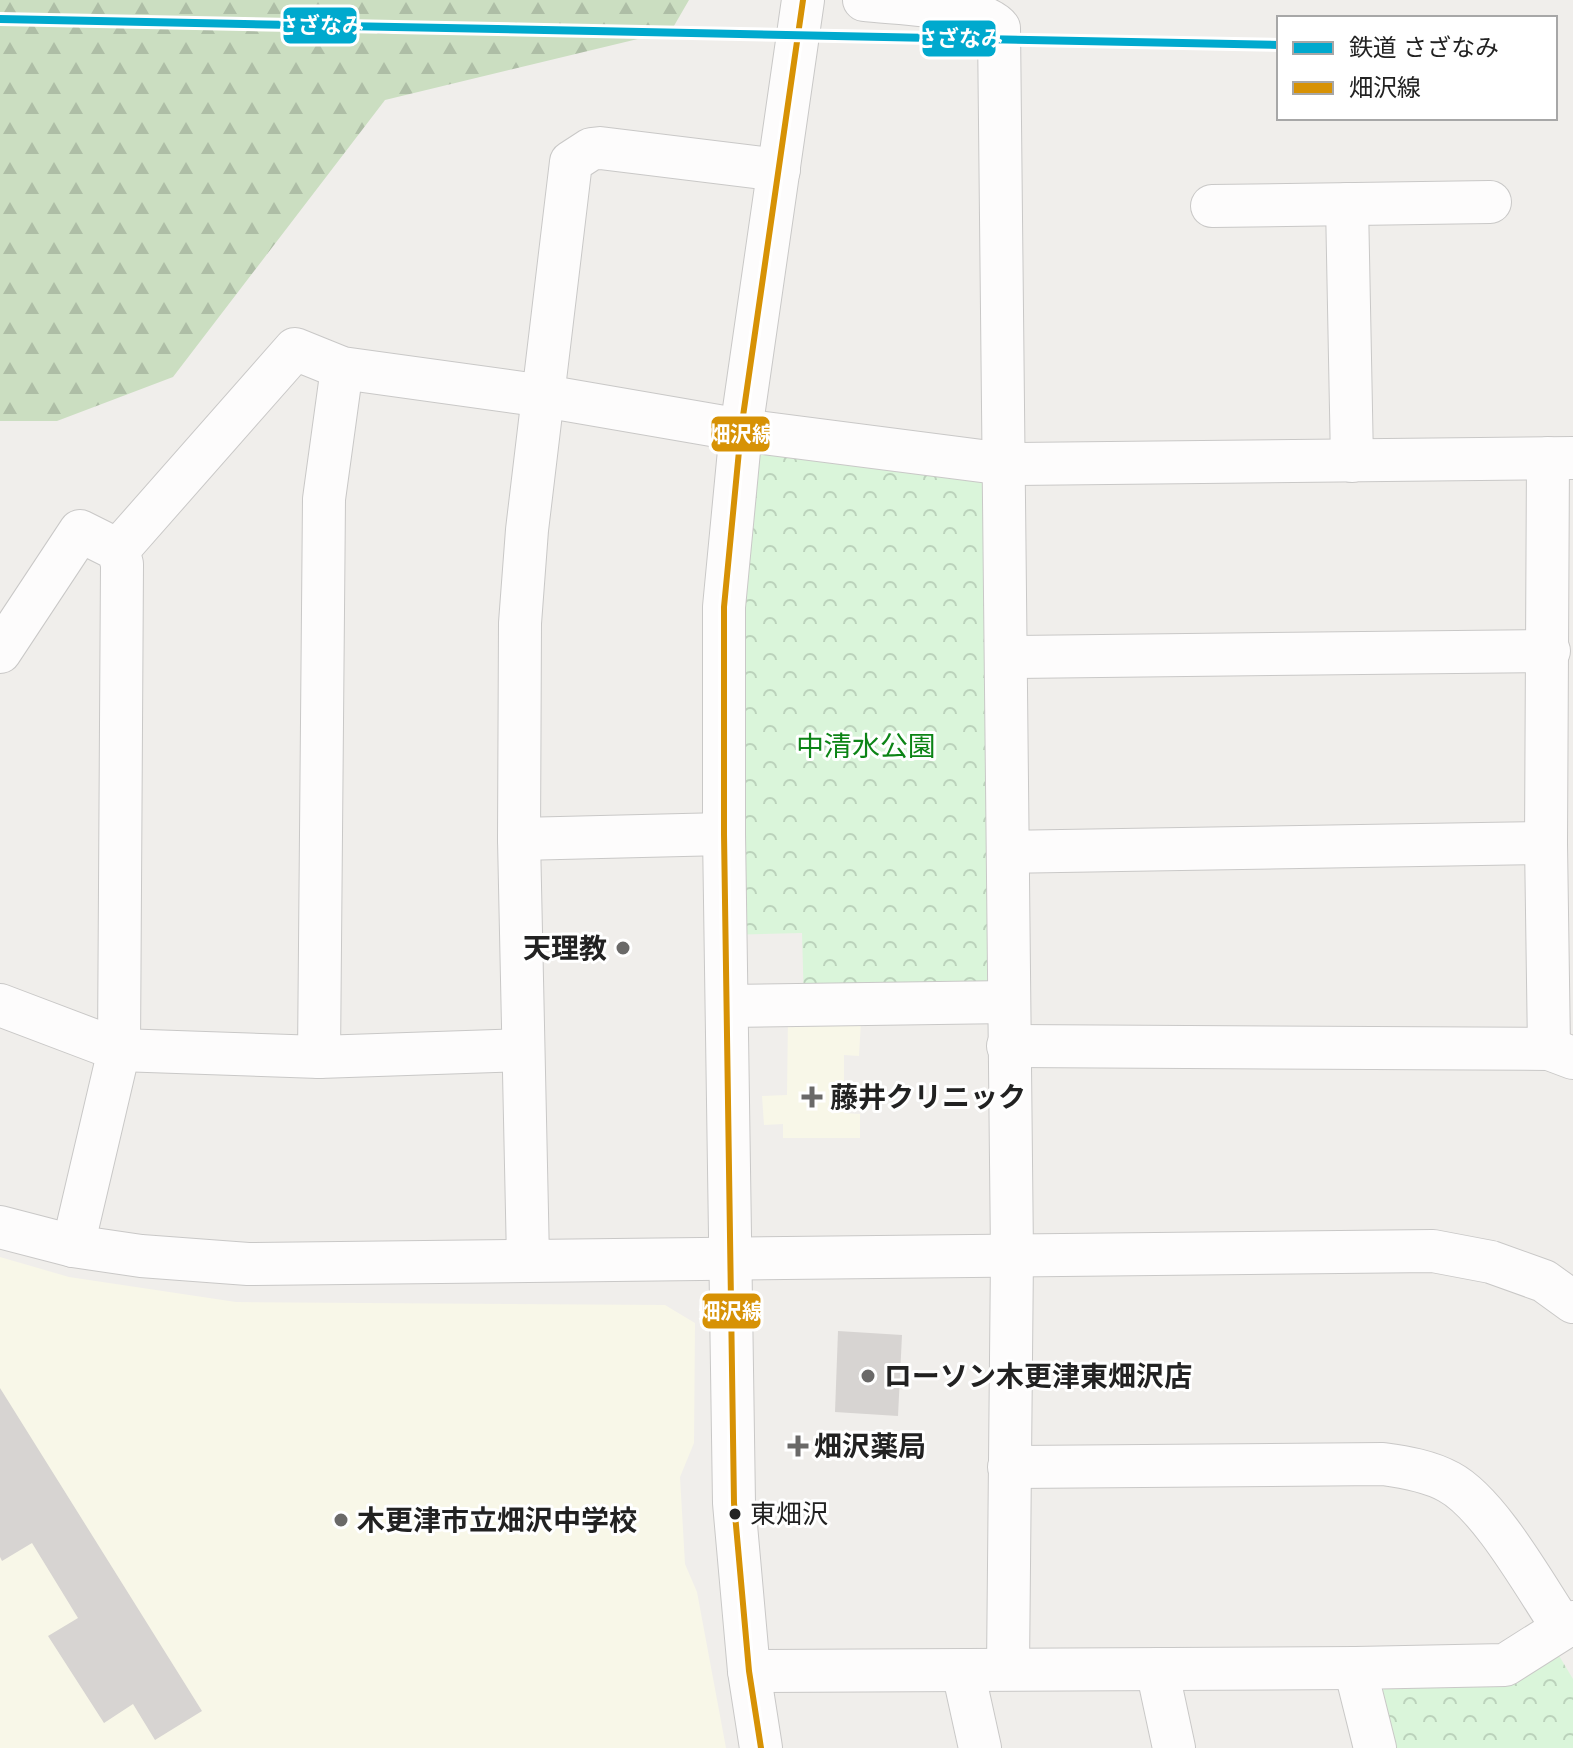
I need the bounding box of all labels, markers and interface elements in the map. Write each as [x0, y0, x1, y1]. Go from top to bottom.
line badge: さざなみ [282, 6, 358, 45]
text: さざなみ [276, 12, 364, 39]
legend [1277, 16, 1557, 120]
line badge: さざなみ [921, 19, 997, 58]
text: さざなみ [915, 25, 1003, 52]
text: 鉄道 さざなみ [1349, 33, 1499, 62]
text: 畑沢線 [1349, 73, 1421, 102]
line badge: 畑沢線 [710, 415, 771, 453]
text: 畑沢線 [708, 421, 774, 448]
park label: 中清水公園 [796, 729, 936, 763]
place label: 天理教 [523, 931, 607, 965]
marker: 天理教 [614, 939, 632, 957]
place label: 藤井クリニック [830, 1080, 1026, 1114]
marker: 藤井クリニック [801, 1086, 823, 1108]
line badge: 畑沢線 [701, 1292, 762, 1330]
text: 畑沢線 [698, 1298, 764, 1325]
place label: ローソン木更津東畑沢店 [884, 1359, 1192, 1393]
marker: ローソン木更津東畑沢店 [859, 1367, 877, 1385]
place label: 畑沢薬局 [814, 1429, 926, 1463]
marker: 畑沢薬局 [789, 1437, 807, 1455]
place label: 東畑沢 [750, 1498, 828, 1530]
place label: 木更津市立畑沢中学校 [357, 1503, 637, 1537]
marker: 東畑沢 [727, 1506, 743, 1522]
marker: 木更津市立畑沢中学校 [332, 1511, 350, 1529]

